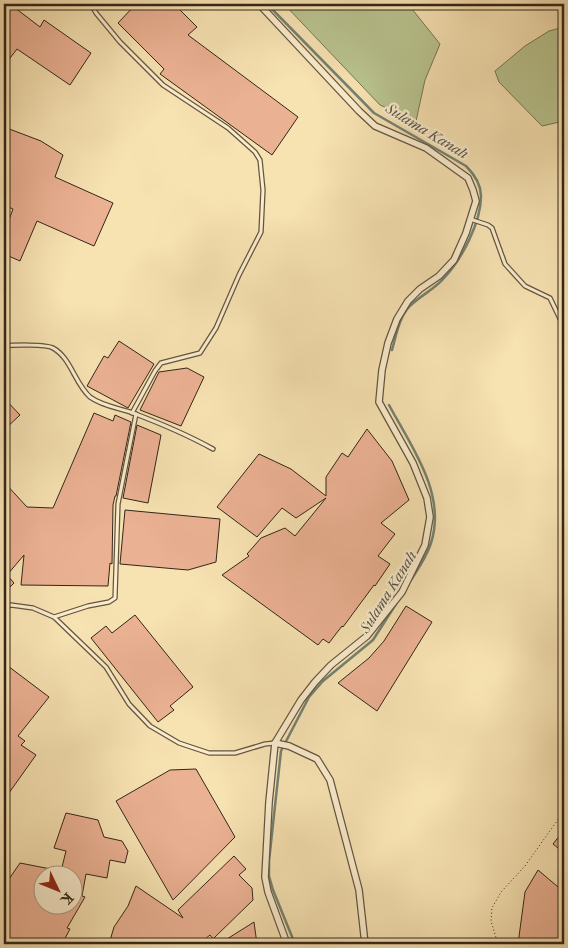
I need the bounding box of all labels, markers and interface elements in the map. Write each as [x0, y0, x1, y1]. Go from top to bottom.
water label: Sulama Kanalı [382, 99, 472, 163]
water label: Sulama Kanalı [355, 548, 420, 637]
north arrow [32, 866, 82, 916]
text: K [57, 889, 77, 909]

